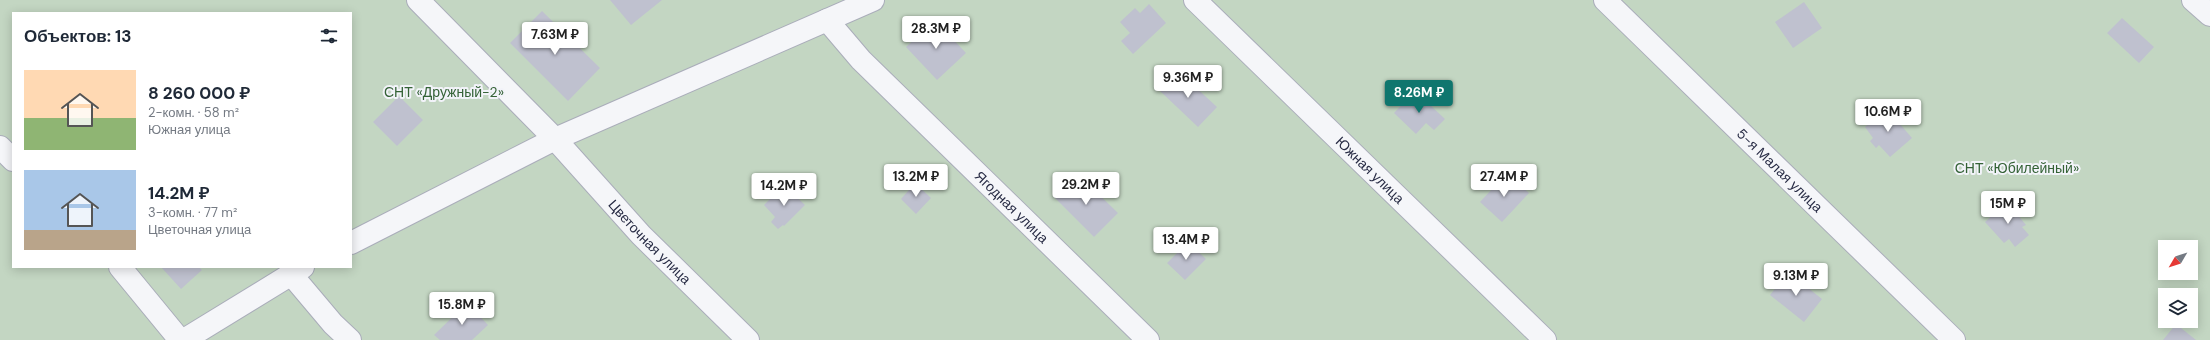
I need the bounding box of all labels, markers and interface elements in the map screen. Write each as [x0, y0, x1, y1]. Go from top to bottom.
pin: 28.3M ₽ [899, 16, 973, 50]
text: 28.3M ₽ [911, 20, 961, 37]
pin: 7.63M ₽ [518, 22, 592, 56]
text: Объектов: 13 [24, 25, 132, 47]
icon: filters [318, 25, 340, 47]
text: 7.63M ₽ [531, 26, 579, 43]
pin: 9.36M ₽ [1151, 65, 1225, 99]
text: 9.36M ₽ [1163, 69, 1213, 86]
pin: 8.26M ₽ [1382, 80, 1456, 114]
text: 8 260 000 ₽ [148, 82, 250, 104]
park label: СНТ «Дружный-2» [384, 83, 504, 101]
text: 8.26M ₽ [1394, 84, 1444, 101]
icon: home [56, 86, 104, 134]
pin: 10.6M ₽ [1851, 99, 1925, 133]
text: 10.6M ₽ [1864, 103, 1912, 120]
text: 2-комн. · 58 m² [148, 104, 239, 121]
text: Южная улица [148, 121, 230, 138]
street label: 5-я Малая улица [1733, 124, 1827, 216]
street label: Южная улица [1332, 133, 1408, 208]
park label: СНТ «Юбилейный» [1955, 159, 2079, 177]
pin: 13.2M ₽ [879, 164, 953, 198]
pin: 27.4M ₽ [1467, 164, 1541, 198]
street label: Ягодная улица [971, 167, 1052, 247]
text: 13.2M ₽ [893, 168, 939, 185]
text: 27.4M ₽ [1480, 168, 1528, 185]
pin: 29.2M ₽ [1049, 172, 1123, 206]
pin: 14.2M ₽ [747, 173, 821, 207]
text: 29.2M ₽ [1061, 176, 1111, 193]
text: 14.2M ₽ [760, 177, 808, 194]
text: 14.2M ₽ [148, 182, 210, 204]
icon: home [56, 186, 104, 234]
pin: 15M ₽ [1980, 191, 2036, 225]
text: 15M ₽ [1990, 195, 2026, 212]
street label: Цветочная улица [604, 196, 695, 288]
text: 3-комн. · 77 m² [148, 204, 237, 221]
text: Цветочная улица [148, 221, 251, 238]
pin: 13.4M ₽ [1149, 227, 1223, 261]
text: 13.4M ₽ [1162, 231, 1210, 248]
north arrow [2158, 240, 2198, 280]
map controls [2158, 240, 2198, 328]
pin: 9.13M ₽ [1759, 263, 1833, 297]
text: 9.13M ₽ [1773, 267, 1819, 284]
button: layers [2158, 288, 2198, 328]
pin: 15.8M ₽ [425, 292, 499, 326]
text: 15.8M ₽ [438, 296, 486, 313]

